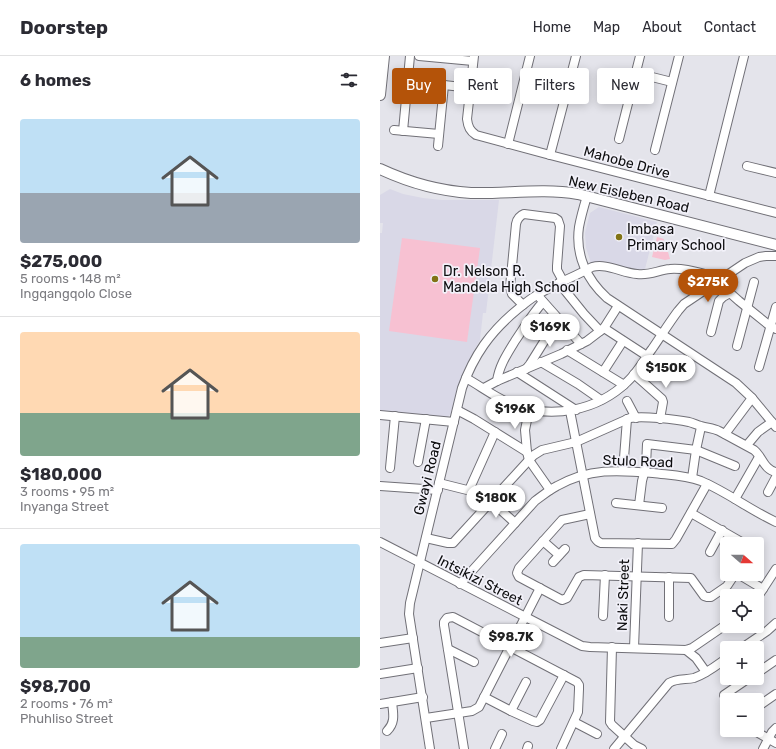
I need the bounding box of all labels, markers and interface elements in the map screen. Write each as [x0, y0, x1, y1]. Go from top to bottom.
text: Doorstep [20, 16, 108, 39]
text: Home [533, 19, 571, 36]
text: Map [593, 19, 620, 36]
text: About [642, 19, 682, 36]
text: Contact [704, 19, 756, 36]
chip: Buy [392, 68, 446, 104]
chip: Rent [454, 68, 512, 104]
chip: Filters [520, 68, 589, 104]
chip: New [597, 68, 654, 104]
icon: filters [338, 69, 360, 91]
text: 6 homes [20, 70, 91, 90]
street label: Mahobe Drive [582, 143, 672, 182]
icon: home [154, 145, 226, 217]
street label: New Eisleben Road [567, 172, 691, 217]
place label: Imbasa Primary School [627, 221, 725, 254]
marker: Imbasa Primary School [614, 232, 624, 242]
text: $275,000 [20, 251, 102, 271]
place label: Dr. Nelson R. Mandela High School [443, 263, 579, 296]
pin: $275K [680, 269, 736, 303]
text: 5 rooms · 148 m² [20, 271, 121, 286]
marker: Dr. Nelson R. Mandela High School [430, 274, 440, 284]
text: $275K [687, 274, 729, 289]
text: Ingqangqolo Close [20, 286, 132, 301]
pin: $169K [522, 314, 578, 348]
text: $169K [530, 319, 570, 334]
pin: $150K [638, 355, 694, 389]
icon: home [154, 358, 226, 430]
text: $150K [645, 360, 687, 375]
pin: $196K [487, 396, 543, 430]
text: $196K [495, 401, 535, 416]
street label: Gwayi Road [410, 439, 445, 517]
street label: Stulo Road [602, 452, 674, 471]
text: $180,000 [20, 464, 102, 484]
text: 3 rooms · 95 m² [20, 484, 114, 499]
pin: $180K [468, 485, 524, 519]
text: $180K [475, 490, 517, 505]
text: Inyanga Street [20, 499, 109, 514]
north arrow [720, 537, 764, 581]
map controls [720, 537, 764, 737]
street label: Intsikizi Street [434, 552, 526, 609]
street label: Naki Street [614, 558, 633, 631]
icon: home [154, 570, 226, 642]
button: locate [720, 589, 764, 633]
pin: $98.7K [478, 624, 544, 658]
text: $98.7K [488, 629, 534, 644]
button: + [720, 641, 764, 685]
text: $98,700 [20, 676, 91, 696]
button: − [720, 693, 764, 737]
text: 2 rooms · 76 m² [20, 696, 113, 711]
text: Phuhliso Street [20, 711, 113, 726]

